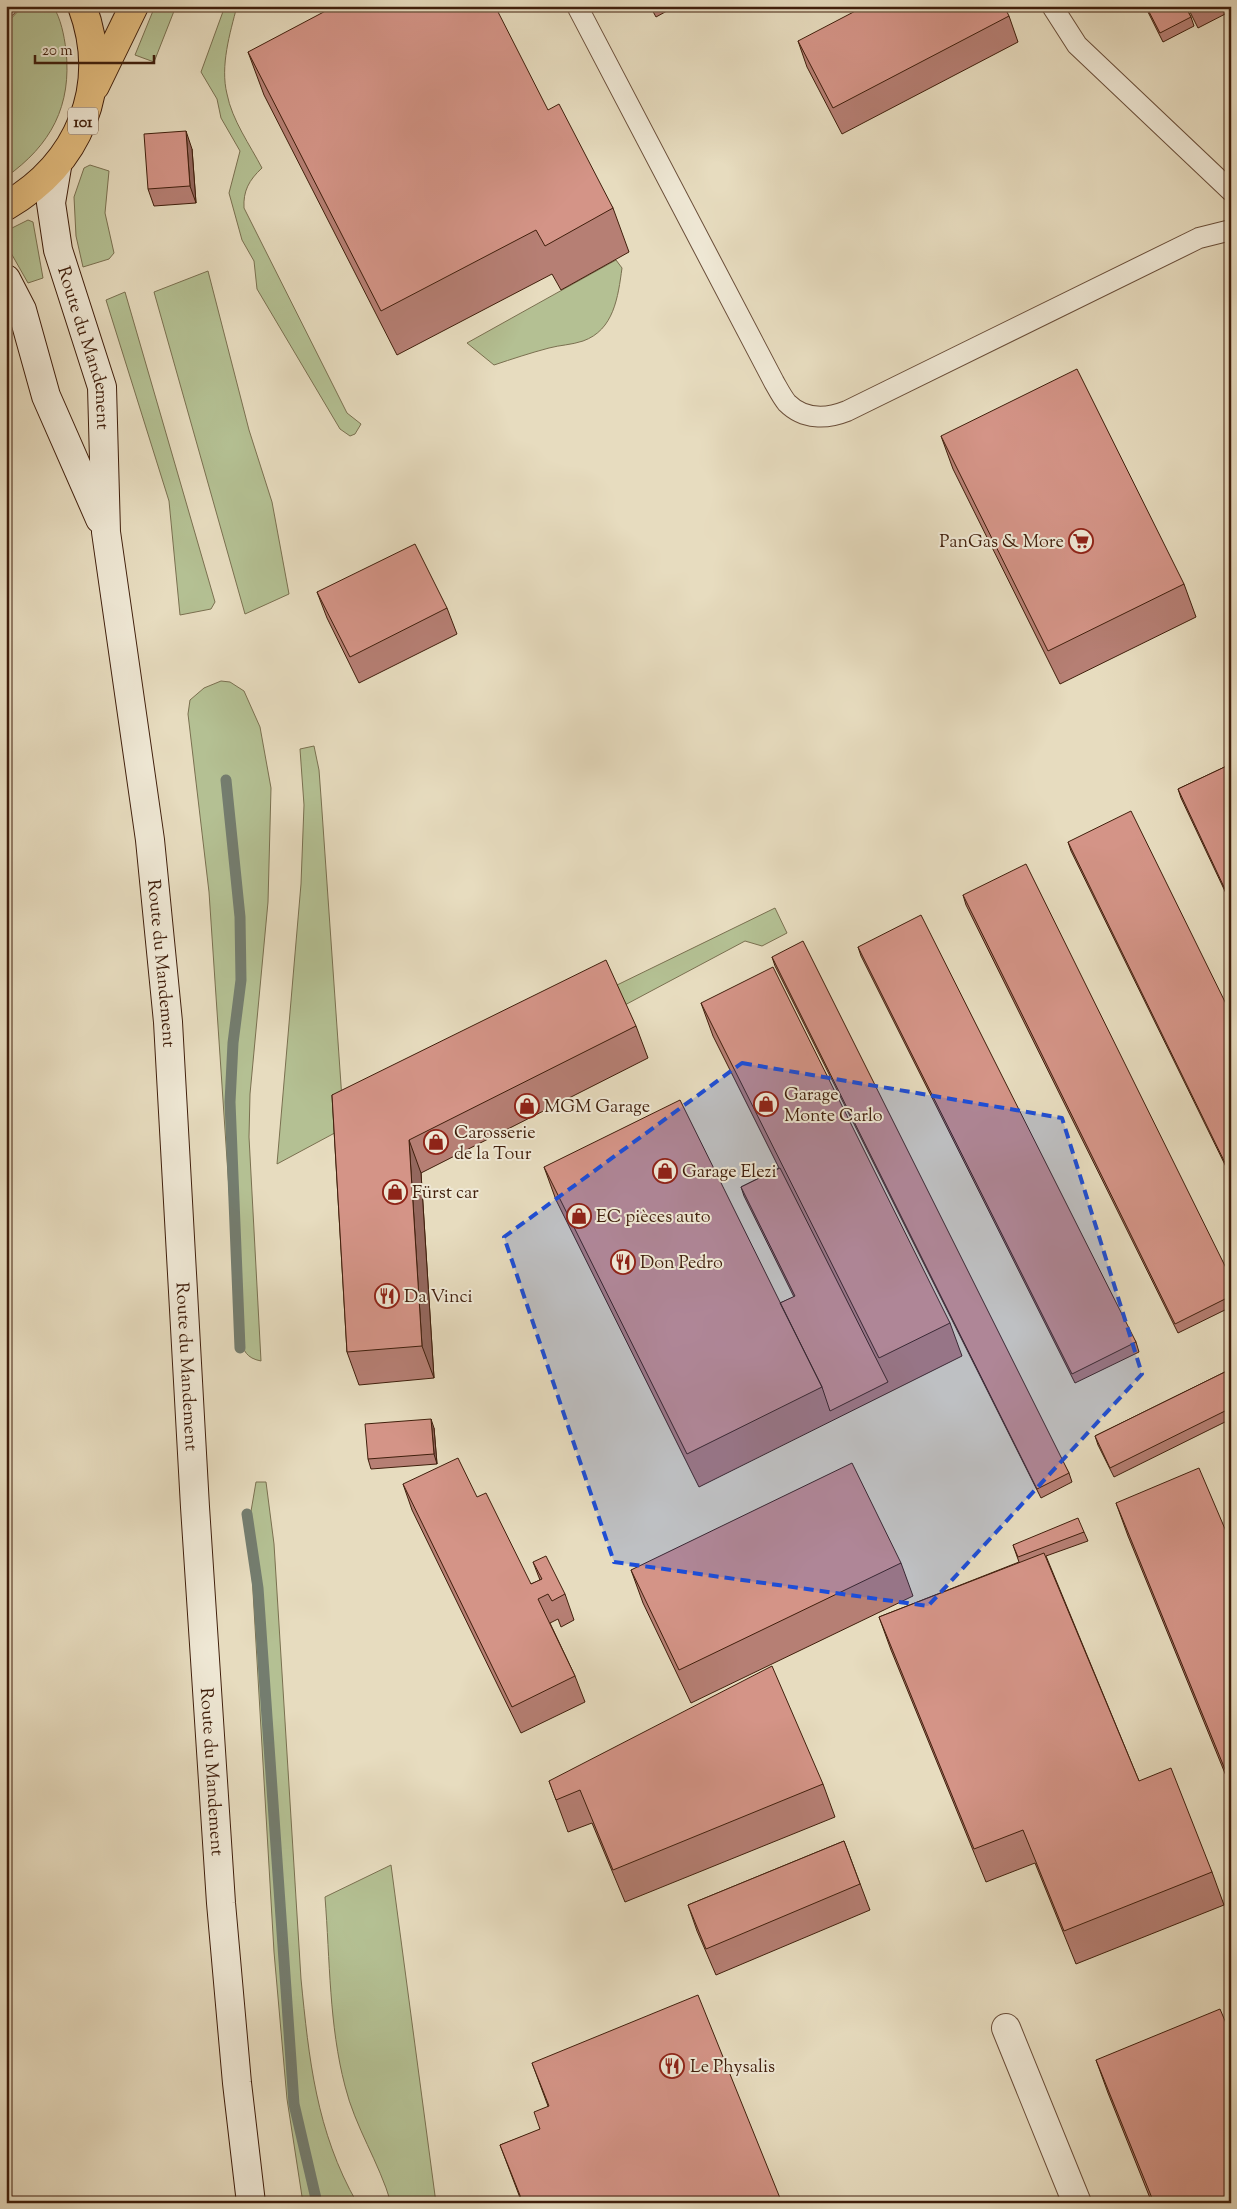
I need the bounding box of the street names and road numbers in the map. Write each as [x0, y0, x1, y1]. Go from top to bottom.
road number: 101 [68, 108, 98, 134]
street label: Route du Mandement [49, 263, 114, 430]
street label: Route du Mandement [139, 878, 180, 1048]
street label: Route du Mandement [168, 1282, 203, 1452]
street label: Route du Mandement [192, 1687, 229, 1857]

